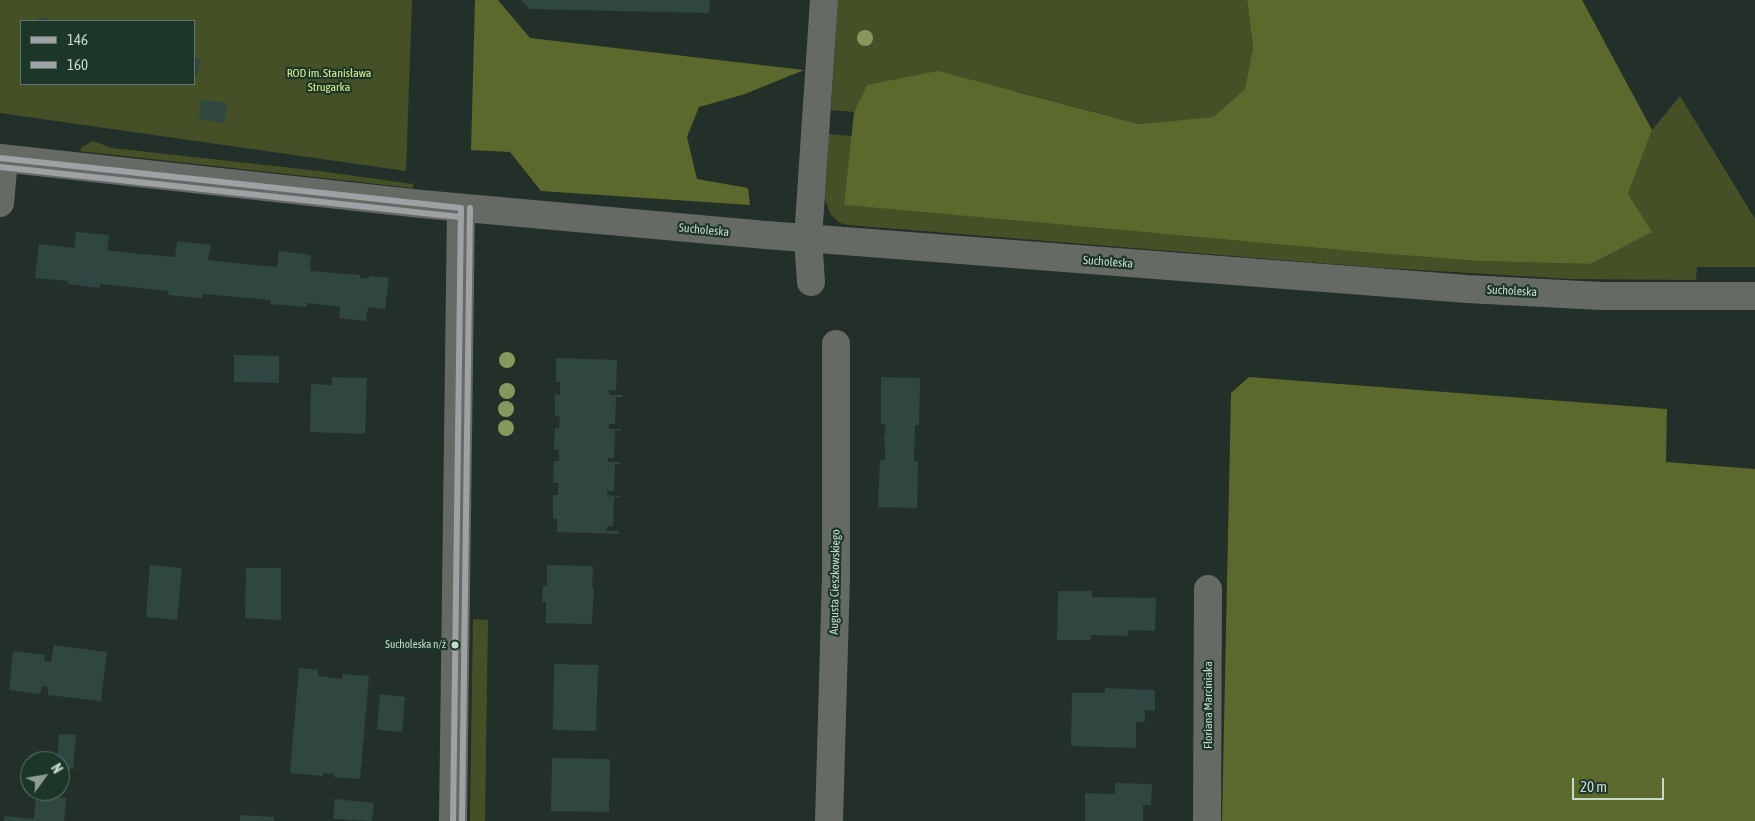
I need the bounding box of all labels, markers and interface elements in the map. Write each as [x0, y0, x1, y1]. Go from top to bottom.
legend [20, 20, 195, 85]
text: 146 [67, 31, 88, 48]
text: 160 [67, 56, 88, 73]
park label: ROD im. Stanisława Strugarka [287, 66, 371, 94]
street label: Sucholeska [678, 221, 730, 239]
street label: Sucholeska [1082, 253, 1134, 271]
street label: Sucholeska [1486, 282, 1538, 300]
street label: Augusta Cieszkowskiego [827, 529, 843, 635]
place label: Sucholeska n/ż [385, 638, 446, 652]
marker: Sucholeska n/ż [450, 640, 460, 650]
street label: Floriana Marciniaka [1201, 661, 1215, 749]
north arrow [20, 751, 70, 801]
text: N [48, 761, 66, 776]
scale bar [1575, 768, 1668, 800]
text: 20 m [1580, 778, 1607, 795]

